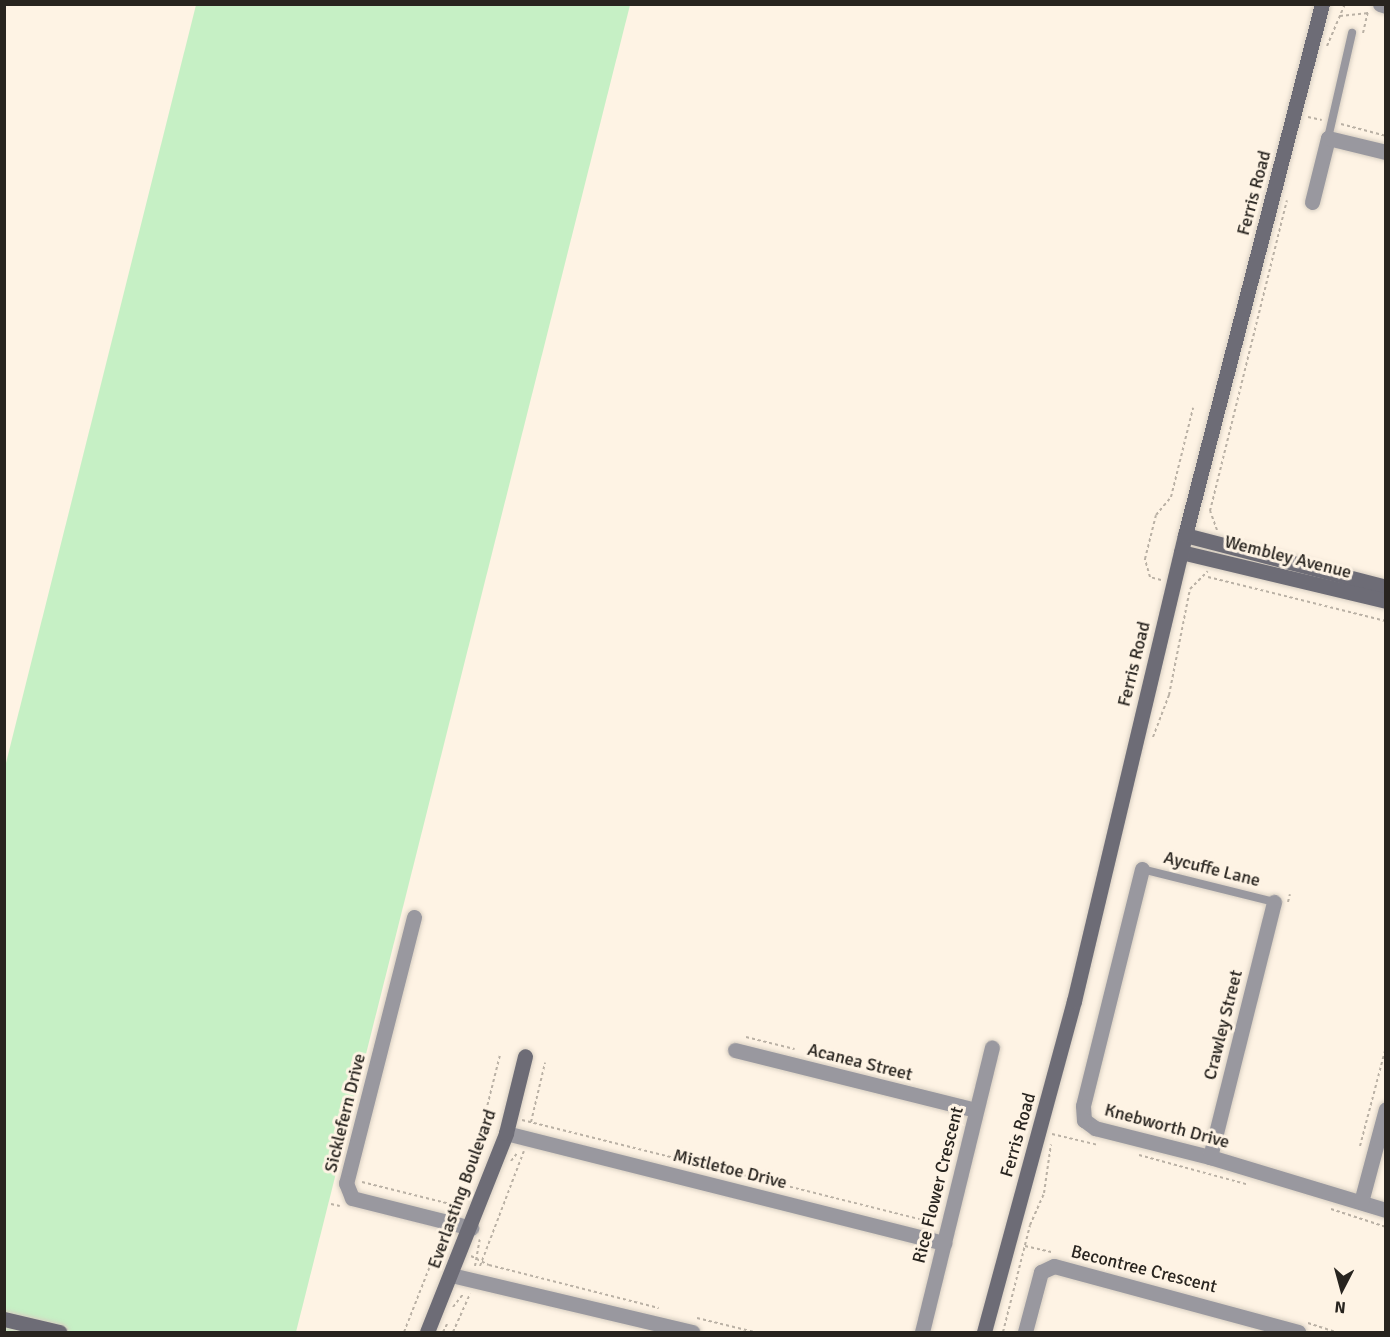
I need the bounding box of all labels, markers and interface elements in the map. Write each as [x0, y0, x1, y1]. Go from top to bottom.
street label: Ferris Road [1232, 148, 1276, 238]
street label: Wembley Avenue [1222, 531, 1354, 583]
street label: Ferris Road [1113, 619, 1155, 709]
street label: Aycuffe Lane [1161, 847, 1263, 891]
street label: Crawley Street [1199, 968, 1247, 1082]
street label: Acanea Street [805, 1039, 915, 1085]
street label: Sicklefern Drive [320, 1051, 370, 1175]
street label: Ferris Road [996, 1090, 1040, 1180]
street label: Knebworth Drive [1102, 1099, 1232, 1153]
street label: Rice Flower Crescent [908, 1104, 968, 1266]
street label: Everlasting Boulevard [423, 1107, 501, 1271]
street label: Mistletoe Drive [671, 1144, 789, 1194]
street label: Becontree Crescent [1069, 1240, 1219, 1298]
north arrow [1312, 1259, 1372, 1319]
text: N [1334, 1296, 1347, 1317]

